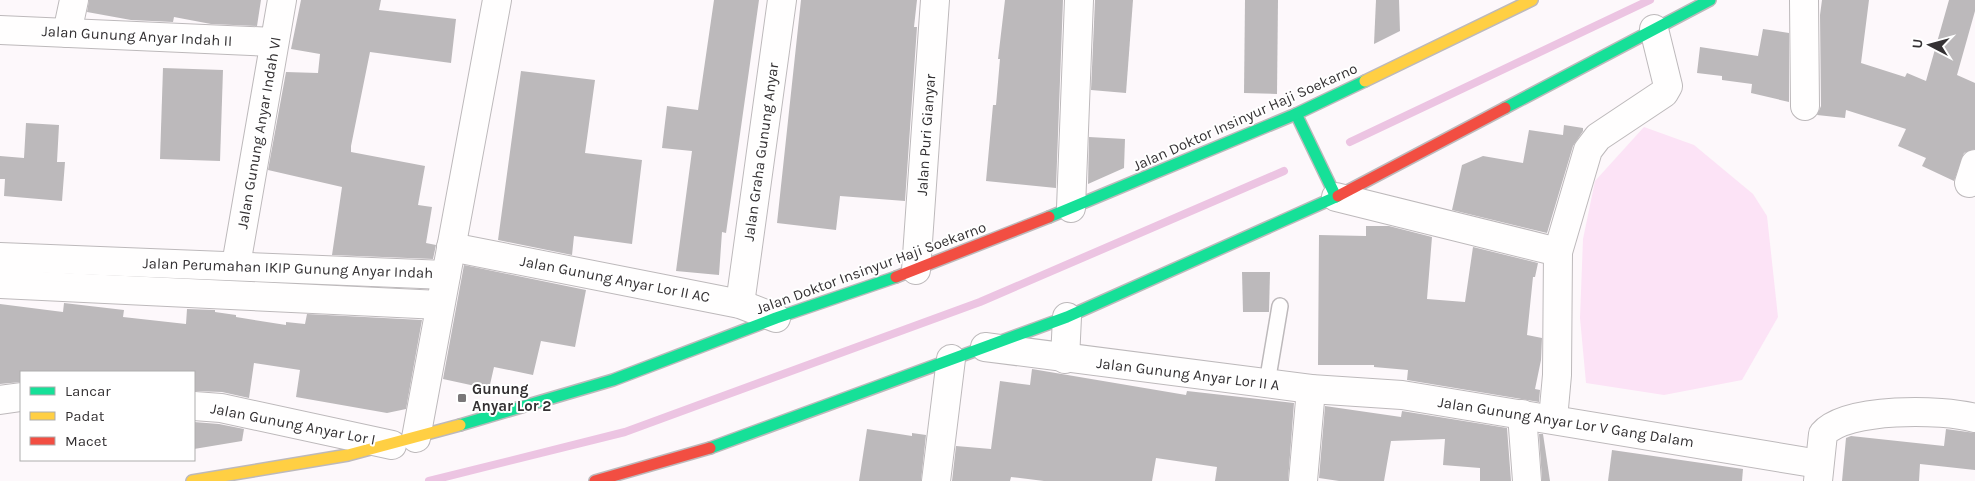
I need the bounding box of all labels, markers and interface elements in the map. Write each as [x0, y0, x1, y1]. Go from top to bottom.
north arrow [1905, 20, 1955, 70]
street label: Jalan Gunung Anyar Indah II [41, 22, 233, 50]
street label: Jalan Gunung Anyar Indah VI [233, 35, 285, 231]
text: U [1909, 38, 1927, 49]
street label: Jalan Doktor Insinyur Haji Soekarno [1130, 59, 1360, 175]
street label: Jalan Graha Gunung Anyar [740, 61, 783, 242]
street label: Jalan Puri Gianyar [913, 73, 939, 197]
street label: Jalan Doktor Insinyur Haji Soekarno [753, 218, 989, 318]
street label: Jalan Gunung Anyar Lor II AC [518, 252, 712, 306]
street label: Jalan Perumahan IKIP Gunung Anyar Indah [142, 254, 434, 282]
street label: Jalan Gunung Anyar Lor II A [1096, 354, 1281, 394]
legend [20, 371, 195, 461]
place label: Gunung Anyar Lor 2 [472, 380, 551, 415]
text: Lancar [65, 382, 111, 400]
marker: Gunung Anyar Lor 2 [456, 392, 468, 404]
street label: Jalan Gunung Anyar Lor V Gang Dalam [1437, 393, 1695, 451]
street label: Jalan Gunung Anyar Lor I [209, 399, 377, 449]
text: Padat [65, 407, 105, 425]
text: Macet [65, 432, 107, 450]

